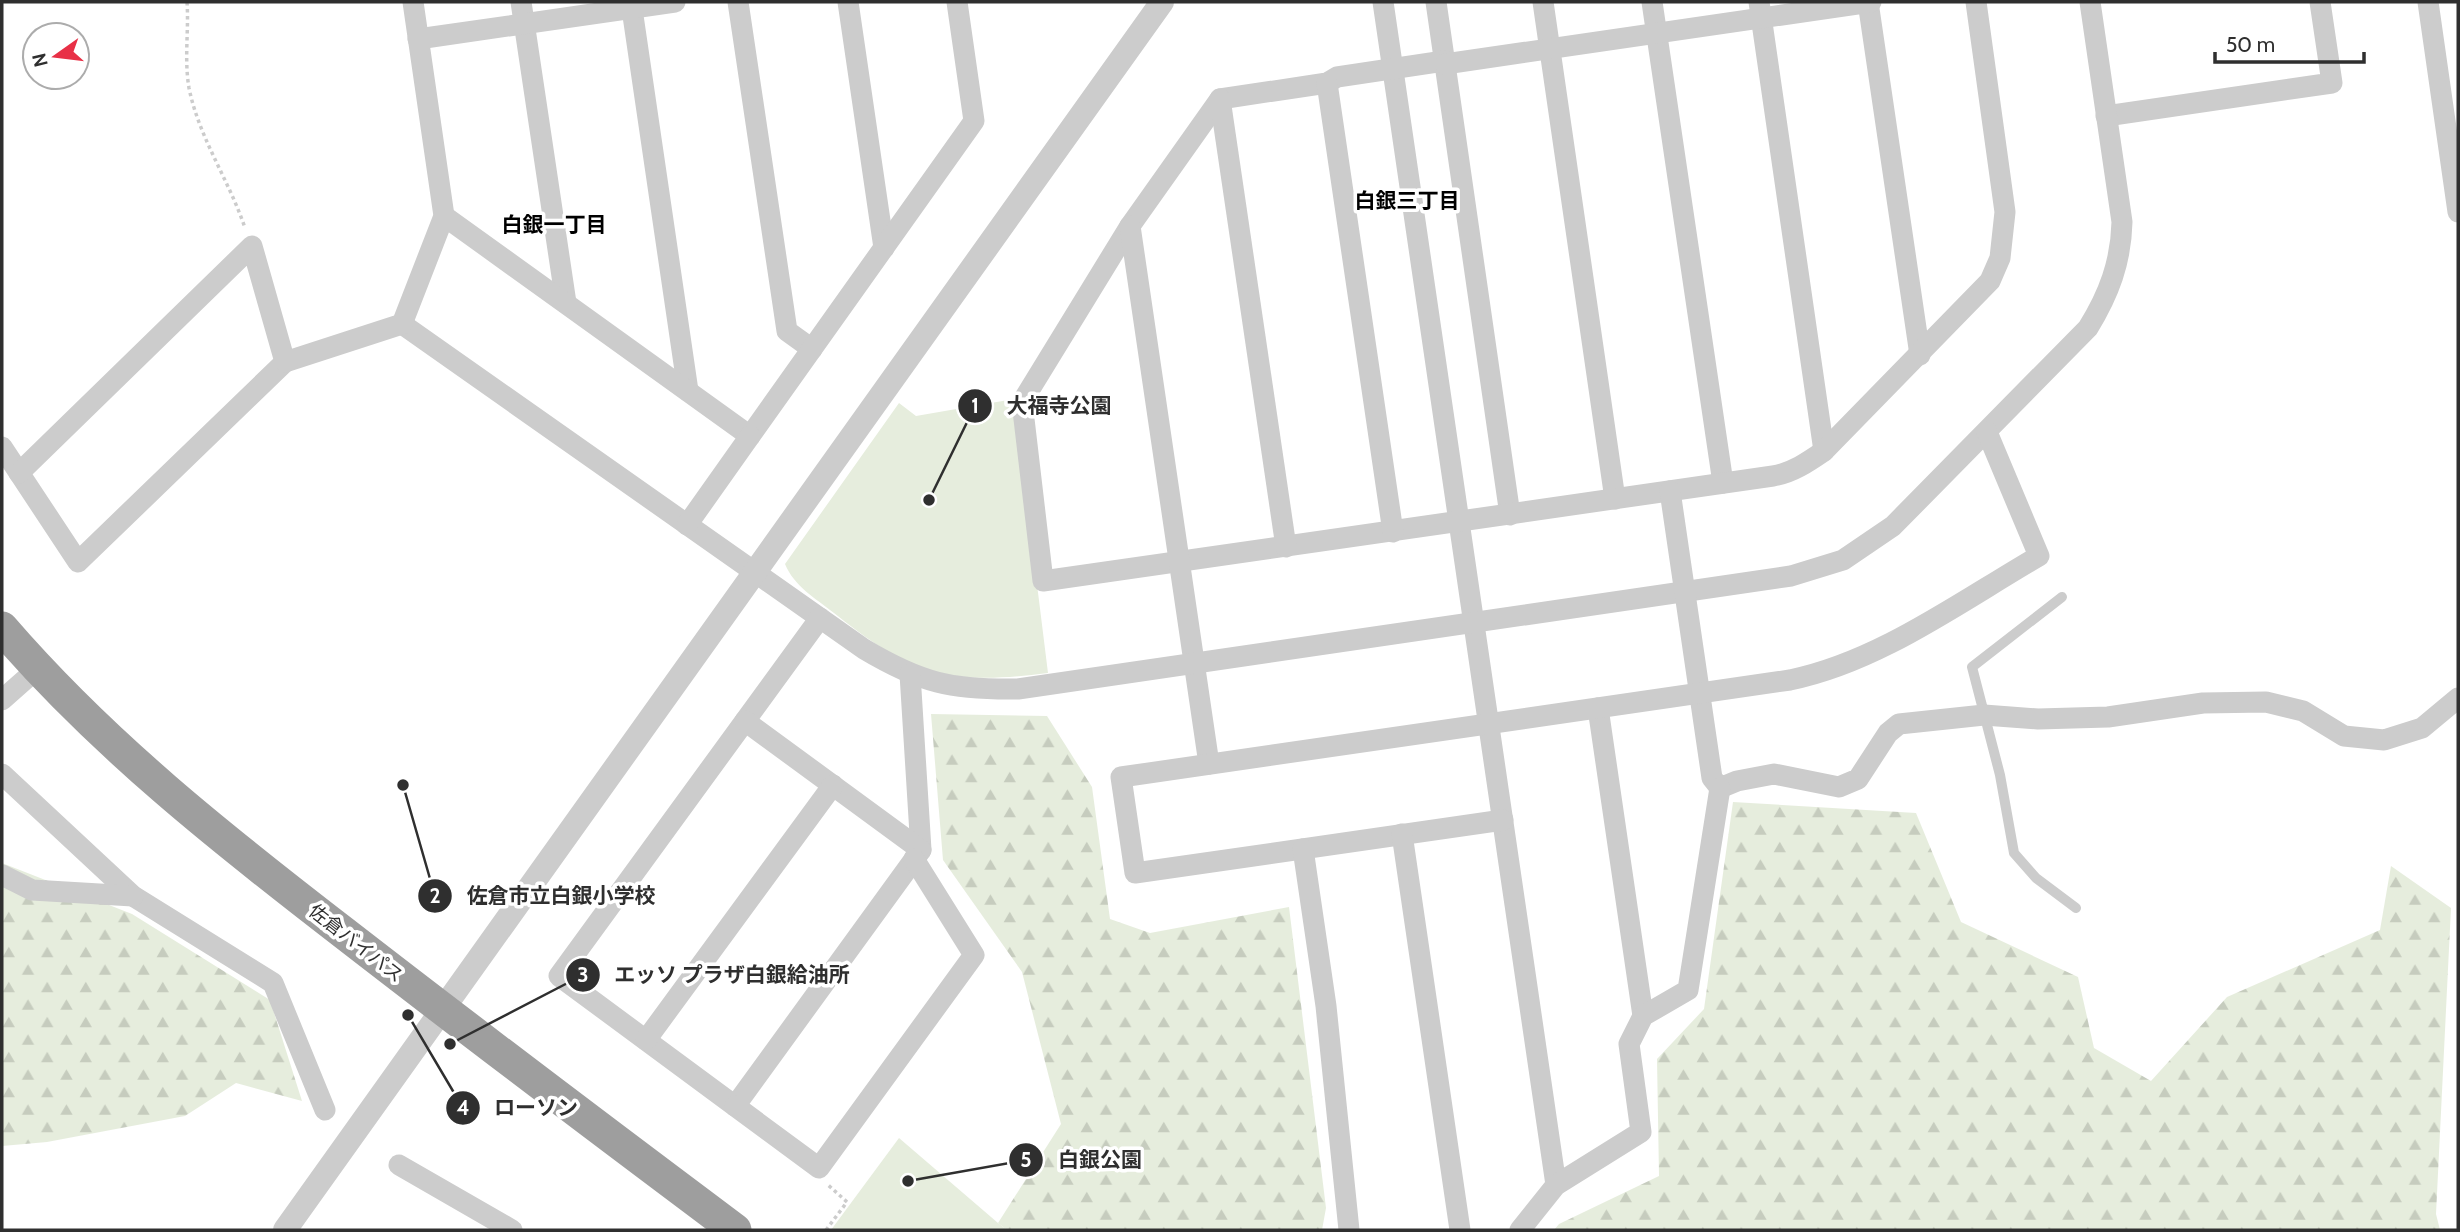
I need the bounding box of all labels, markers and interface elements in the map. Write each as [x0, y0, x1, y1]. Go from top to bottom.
north arrow [21, 21, 91, 91]
scale bar [2215, 21, 2364, 65]
text: 50 m [2226, 32, 2275, 57]
text: N [27, 51, 53, 69]
district label: 白銀三丁目 [1355, 188, 1460, 213]
district label: 白銀一丁目 [502, 212, 607, 237]
callout: 大福寺公園 [958, 385, 1126, 427]
text: 1 [971, 393, 979, 418]
text: 大福寺公園 [1007, 393, 1112, 418]
callout: 佐倉市立白銀小学校 [418, 875, 670, 917]
text: 2 [429, 883, 441, 908]
text: 佐倉市立白銀小学校 [467, 883, 656, 908]
street label: 佐倉バイパス [304, 899, 408, 987]
callout: エッソ プラザ白銀給油所 [565, 954, 864, 996]
text: 3 [577, 962, 589, 987]
text: エッソ プラザ白銀給油所 [614, 962, 850, 987]
callout: ローソン [445, 1087, 592, 1129]
text: 4 [456, 1095, 470, 1120]
text: ローソン [494, 1095, 578, 1120]
callout: 白銀公園 [1009, 1139, 1156, 1181]
text: 5 [1020, 1147, 1032, 1172]
text: 白銀公園 [1058, 1147, 1142, 1172]

